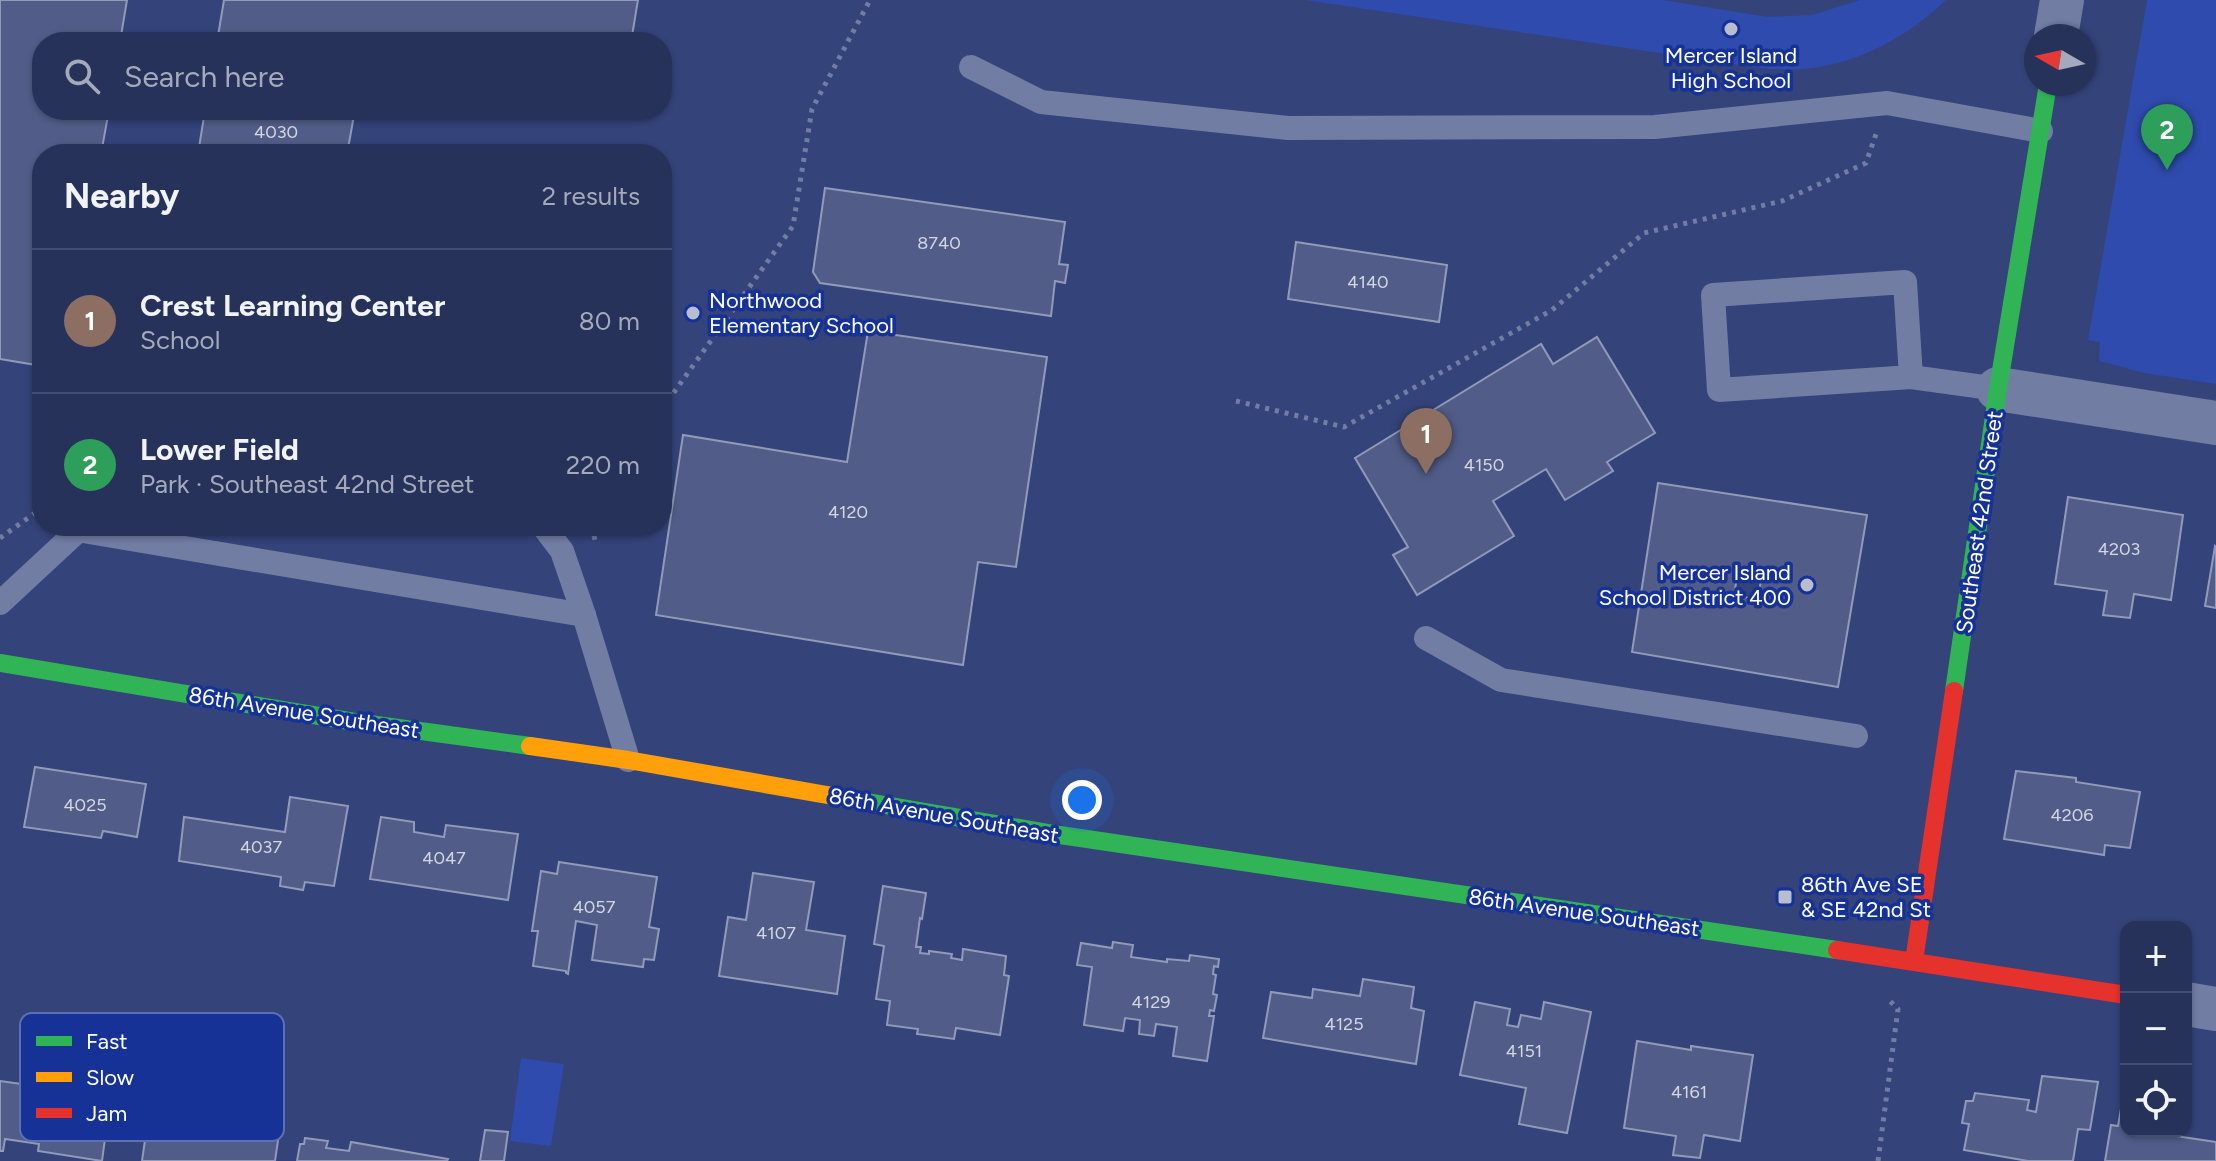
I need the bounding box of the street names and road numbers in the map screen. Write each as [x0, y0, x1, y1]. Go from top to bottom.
street label: Southeast 42nd Street [1951, 409, 2008, 635]
street label: 86th Avenue Southeast [187, 681, 421, 744]
street label: 86th Avenue Southeast [827, 782, 1061, 849]
street label: 86th Avenue Southeast [1467, 883, 1701, 942]

